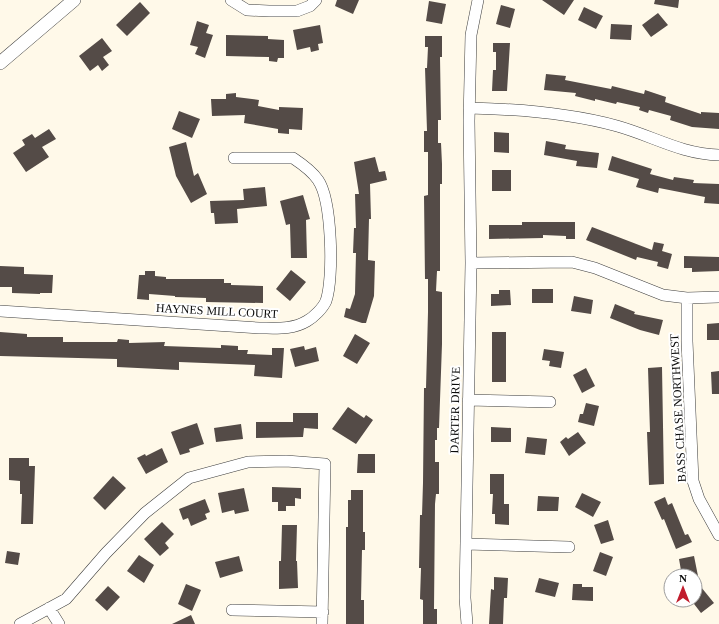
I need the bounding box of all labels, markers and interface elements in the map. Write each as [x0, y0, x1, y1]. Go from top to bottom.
street label: HAYNES MILL COURT [156, 301, 279, 321]
street label: BASS CHASE NORTHWEST [667, 333, 689, 483]
street label: DARTER DRIVE [447, 366, 463, 454]
north arrow [663, 568, 703, 608]
text: N [679, 572, 687, 584]

